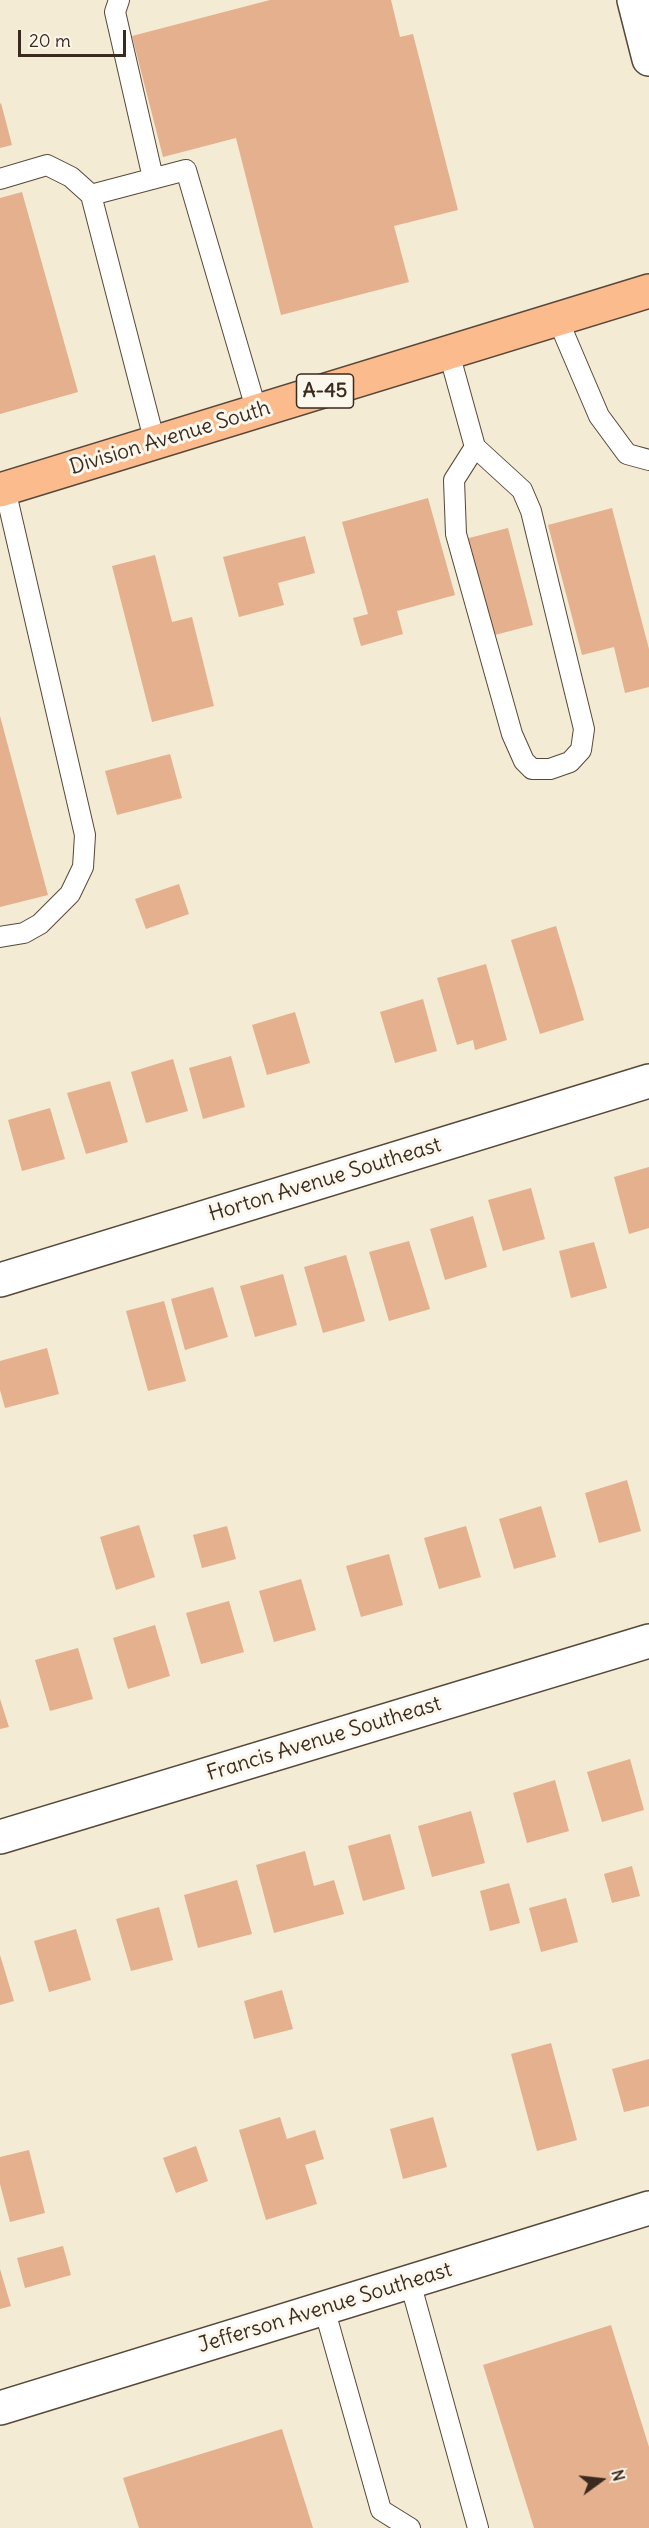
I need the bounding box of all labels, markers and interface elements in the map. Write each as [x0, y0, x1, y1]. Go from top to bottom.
scale bar [21, 18, 129, 56]
text: 20 m [29, 29, 71, 52]
road number: A-45 [296, 374, 354, 408]
street label: Division Avenue South [67, 396, 273, 480]
street label: Horton Avenue Southeast [206, 1133, 444, 1227]
street label: Francis Avenue Southeast [204, 1691, 444, 1787]
street label: Jefferson Avenue Southeast [195, 2257, 455, 2359]
north arrow [571, 2450, 631, 2510]
text: N [607, 2467, 629, 2483]

